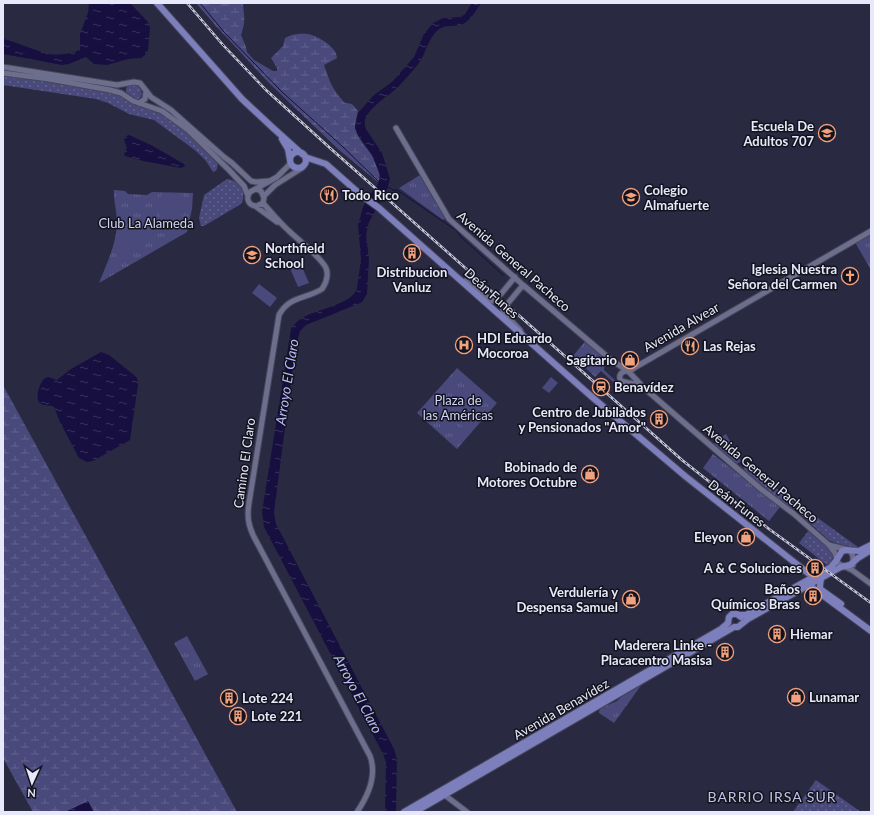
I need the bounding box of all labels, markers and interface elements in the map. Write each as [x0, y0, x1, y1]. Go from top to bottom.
place label: Escuela De Adultos 707 [742, 118, 814, 149]
school or university icon: Escuela De Adultos 707 [817, 123, 837, 143]
place label: Colegio Almafuerte [643, 182, 709, 213]
restaurant icon: Todo Rico [319, 185, 339, 205]
place label: Todo Rico [342, 187, 399, 203]
school or university icon: Colegio Almafuerte [621, 187, 641, 207]
street label: Avenida General Pacheco [454, 207, 574, 315]
park label: Club La Alameda [98, 215, 194, 231]
place label: Northfield School [265, 240, 325, 271]
building icon: Distribucion Vanluz [402, 243, 422, 263]
school or university icon: Northfield School [242, 245, 262, 265]
place label: Iglesia Nuestra Señora del Carmen [728, 261, 837, 292]
place label: Distribucion Vanluz [377, 264, 447, 295]
street label: Deán Funes [462, 264, 523, 322]
church icon: Iglesia Nuestra Señora del Carmen [840, 266, 860, 286]
street label: Avenida Alvear [640, 299, 722, 355]
place label: HDI Eduardo Mocoroa [477, 330, 553, 361]
hospital icon: HDI Eduardo Mocoroa [454, 335, 474, 355]
restaurant icon: Las Rejas [680, 336, 700, 356]
water label: Arroyo El Claro [271, 338, 302, 427]
place label: Las Rejas [703, 338, 756, 354]
shop icon: Sagitario [620, 350, 640, 370]
place label: Sagitario [566, 352, 618, 368]
station icon: Benavídez [591, 377, 611, 397]
place label: Benavídez [614, 379, 674, 395]
park label: Plaza de las Américas [423, 392, 494, 423]
place label: Centro de Jubilados y Pensionados "Amor" [518, 404, 646, 435]
building icon: Centro de Jubilados y Pensionados "Amor" [649, 409, 669, 429]
street label: Camino El Claro [230, 417, 258, 509]
street label: Avenida General Pacheco [700, 420, 822, 526]
place label: Bobinado de Motores Octubre [477, 459, 577, 490]
shop icon: Bobinado de Motores Octubre [580, 464, 600, 484]
street label: Deán Funes [705, 476, 769, 530]
shop icon: Eleyon [736, 527, 756, 547]
place label: Eleyon [694, 529, 733, 545]
building icon: A & C Soluciones [805, 558, 825, 578]
place label: A & C Soluciones [703, 560, 802, 576]
place label: Baños Químicos Brass [711, 581, 800, 612]
place label: Verdulería y Despensa Samuel [516, 584, 618, 615]
building icon: Baños Químicos Brass [803, 586, 823, 606]
shop icon: Verdulería y Despensa Samuel [621, 589, 641, 609]
building icon: Hiemar [767, 624, 787, 644]
place label: Hiemar [790, 626, 833, 642]
place label: Maderera Linke - Placacentro Masisa [601, 637, 712, 668]
building icon: Maderera Linke - Placacentro Masisa [715, 642, 735, 662]
water label: Arroyo El Claro [330, 650, 386, 736]
street label: Avenida Benavídez [510, 675, 612, 743]
shop icon: Lunamar [786, 687, 806, 707]
building icon: Lote 224 [219, 688, 239, 708]
place label: Lunamar [809, 689, 859, 705]
place label: Lote 224 [242, 690, 294, 706]
building icon: Lote 221 [228, 706, 248, 726]
place label: Lote 221 [251, 708, 302, 724]
north arrow [12, 763, 52, 803]
text: N [27, 787, 36, 800]
district label: BARRIO IRSA SUR [707, 788, 837, 805]

